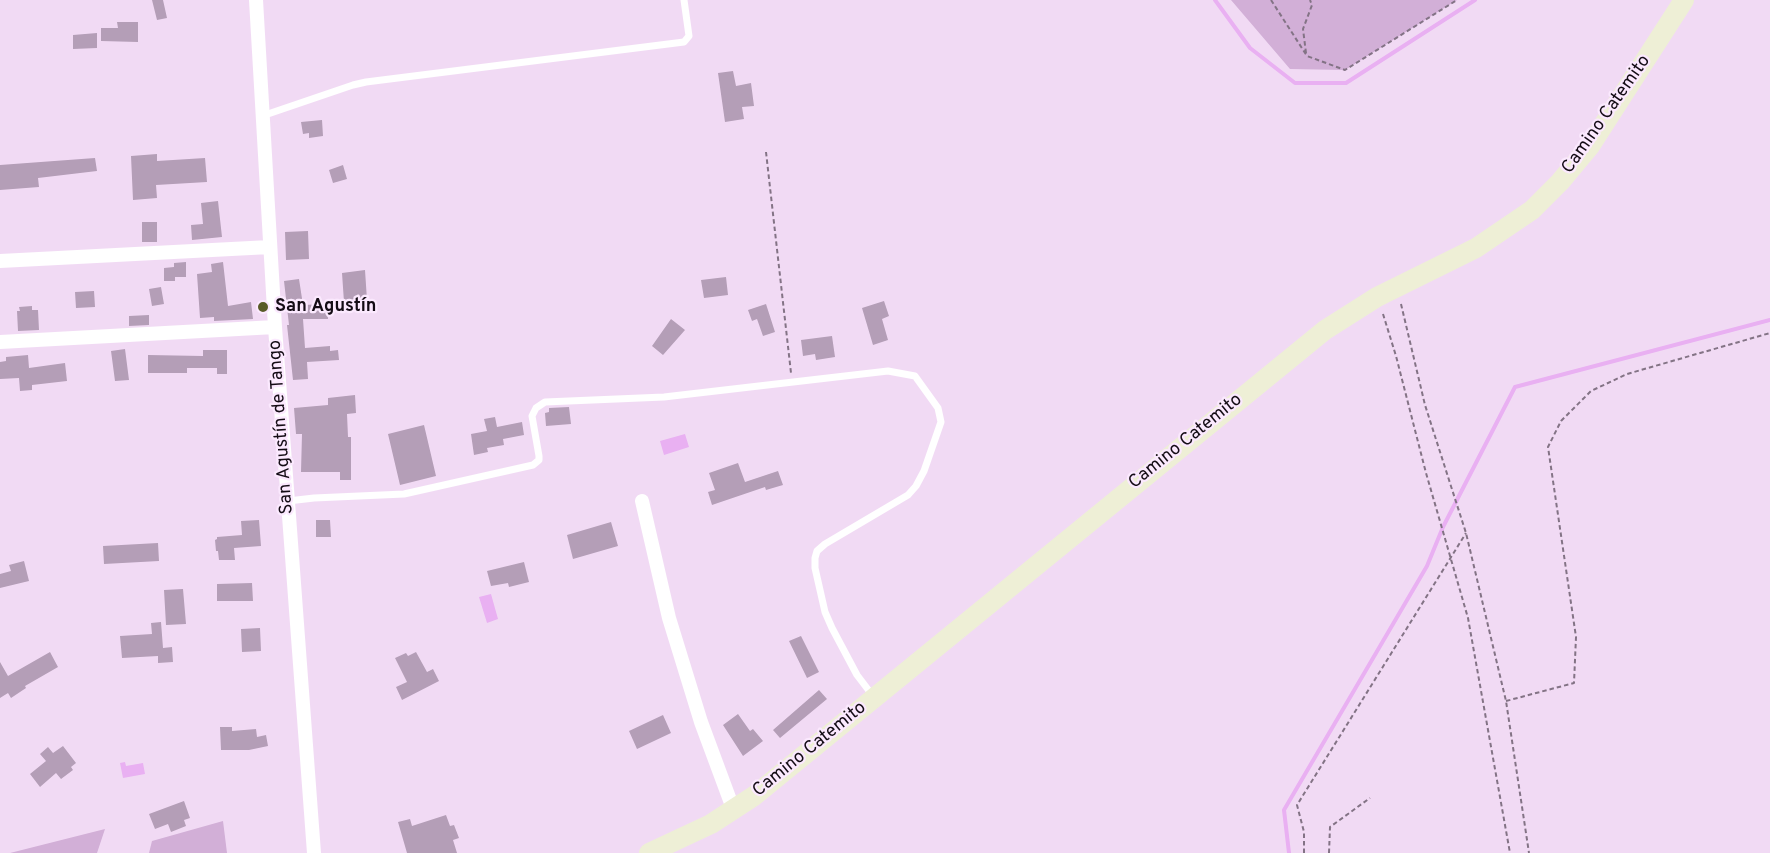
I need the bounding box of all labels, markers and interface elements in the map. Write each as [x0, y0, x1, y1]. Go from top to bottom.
street label: Camino Catemito [1558, 52, 1656, 178]
place label: San Agustín [275, 296, 377, 318]
marker: San Agustín [256, 300, 270, 314]
street label: San Agustín de Tango [265, 339, 299, 515]
street label: Camino Catemito [1125, 390, 1247, 494]
street label: Camino Catemito [749, 698, 871, 802]

